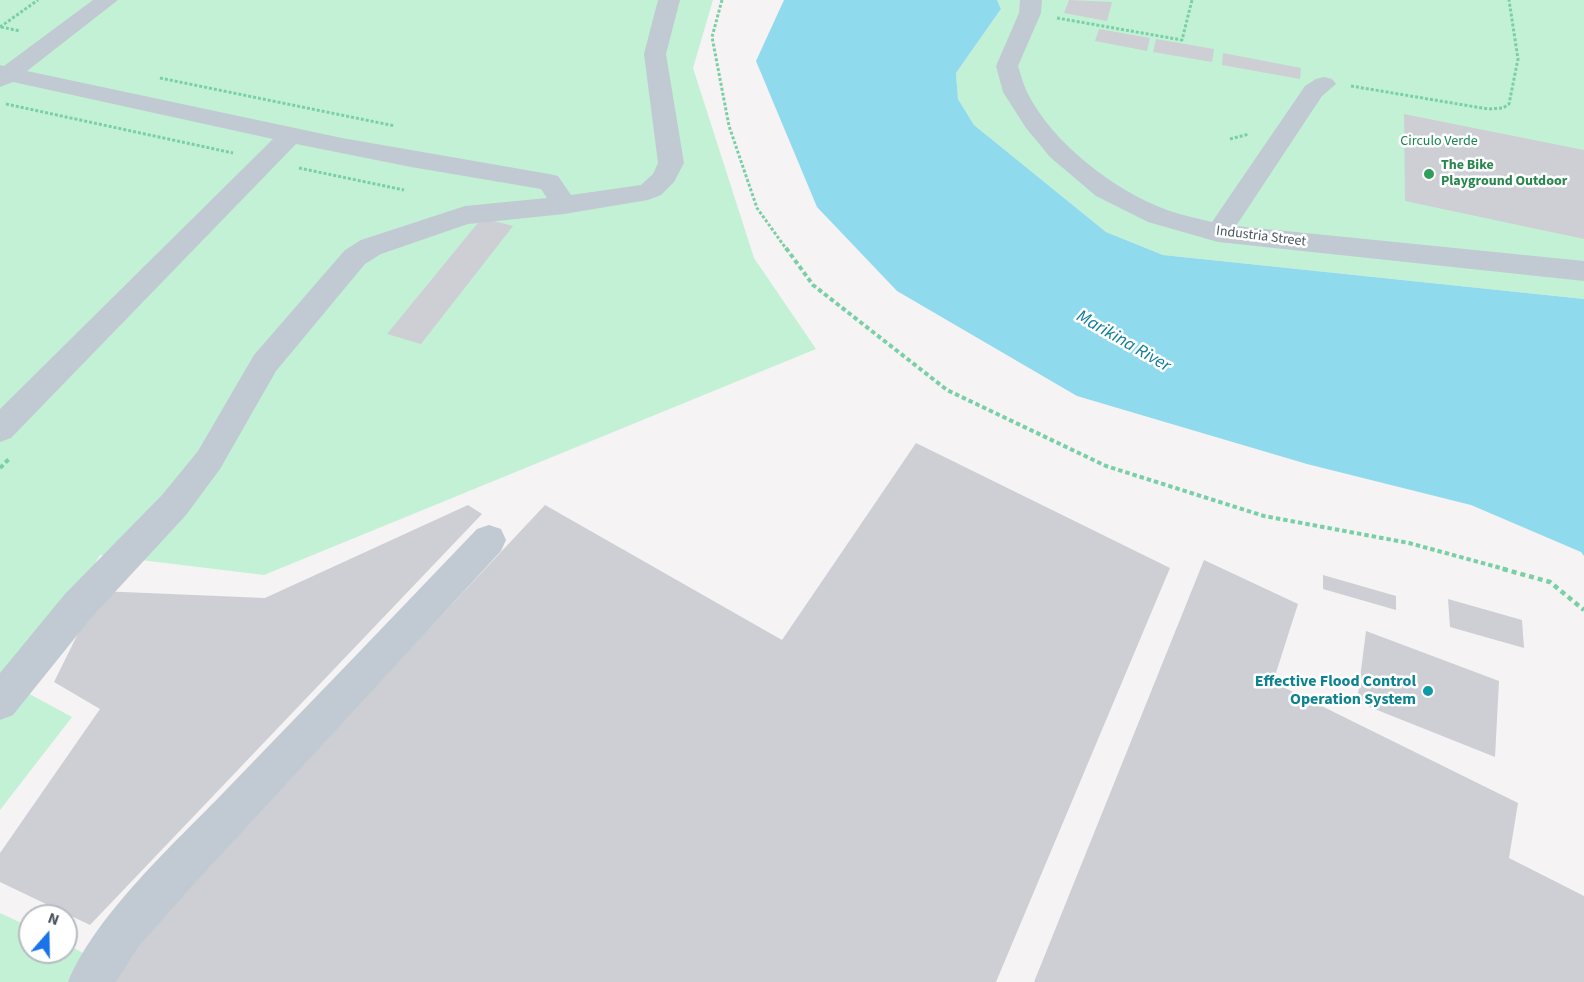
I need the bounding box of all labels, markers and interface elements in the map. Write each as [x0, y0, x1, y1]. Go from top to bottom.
park label: Circulo Verde [1400, 134, 1478, 150]
place label: The Bike Playground Outdoor [1441, 158, 1567, 190]
marker: The Bike Playground Outdoor [1422, 167, 1436, 181]
street label: Industria Street [1215, 223, 1307, 251]
water label: Marikina River [1072, 306, 1174, 378]
place label: Effective Flood Control Operation System [1255, 672, 1416, 710]
marker: Effective Flood Control Operation System [1421, 684, 1435, 698]
north arrow [18, 904, 78, 964]
text: N [45, 907, 62, 931]

